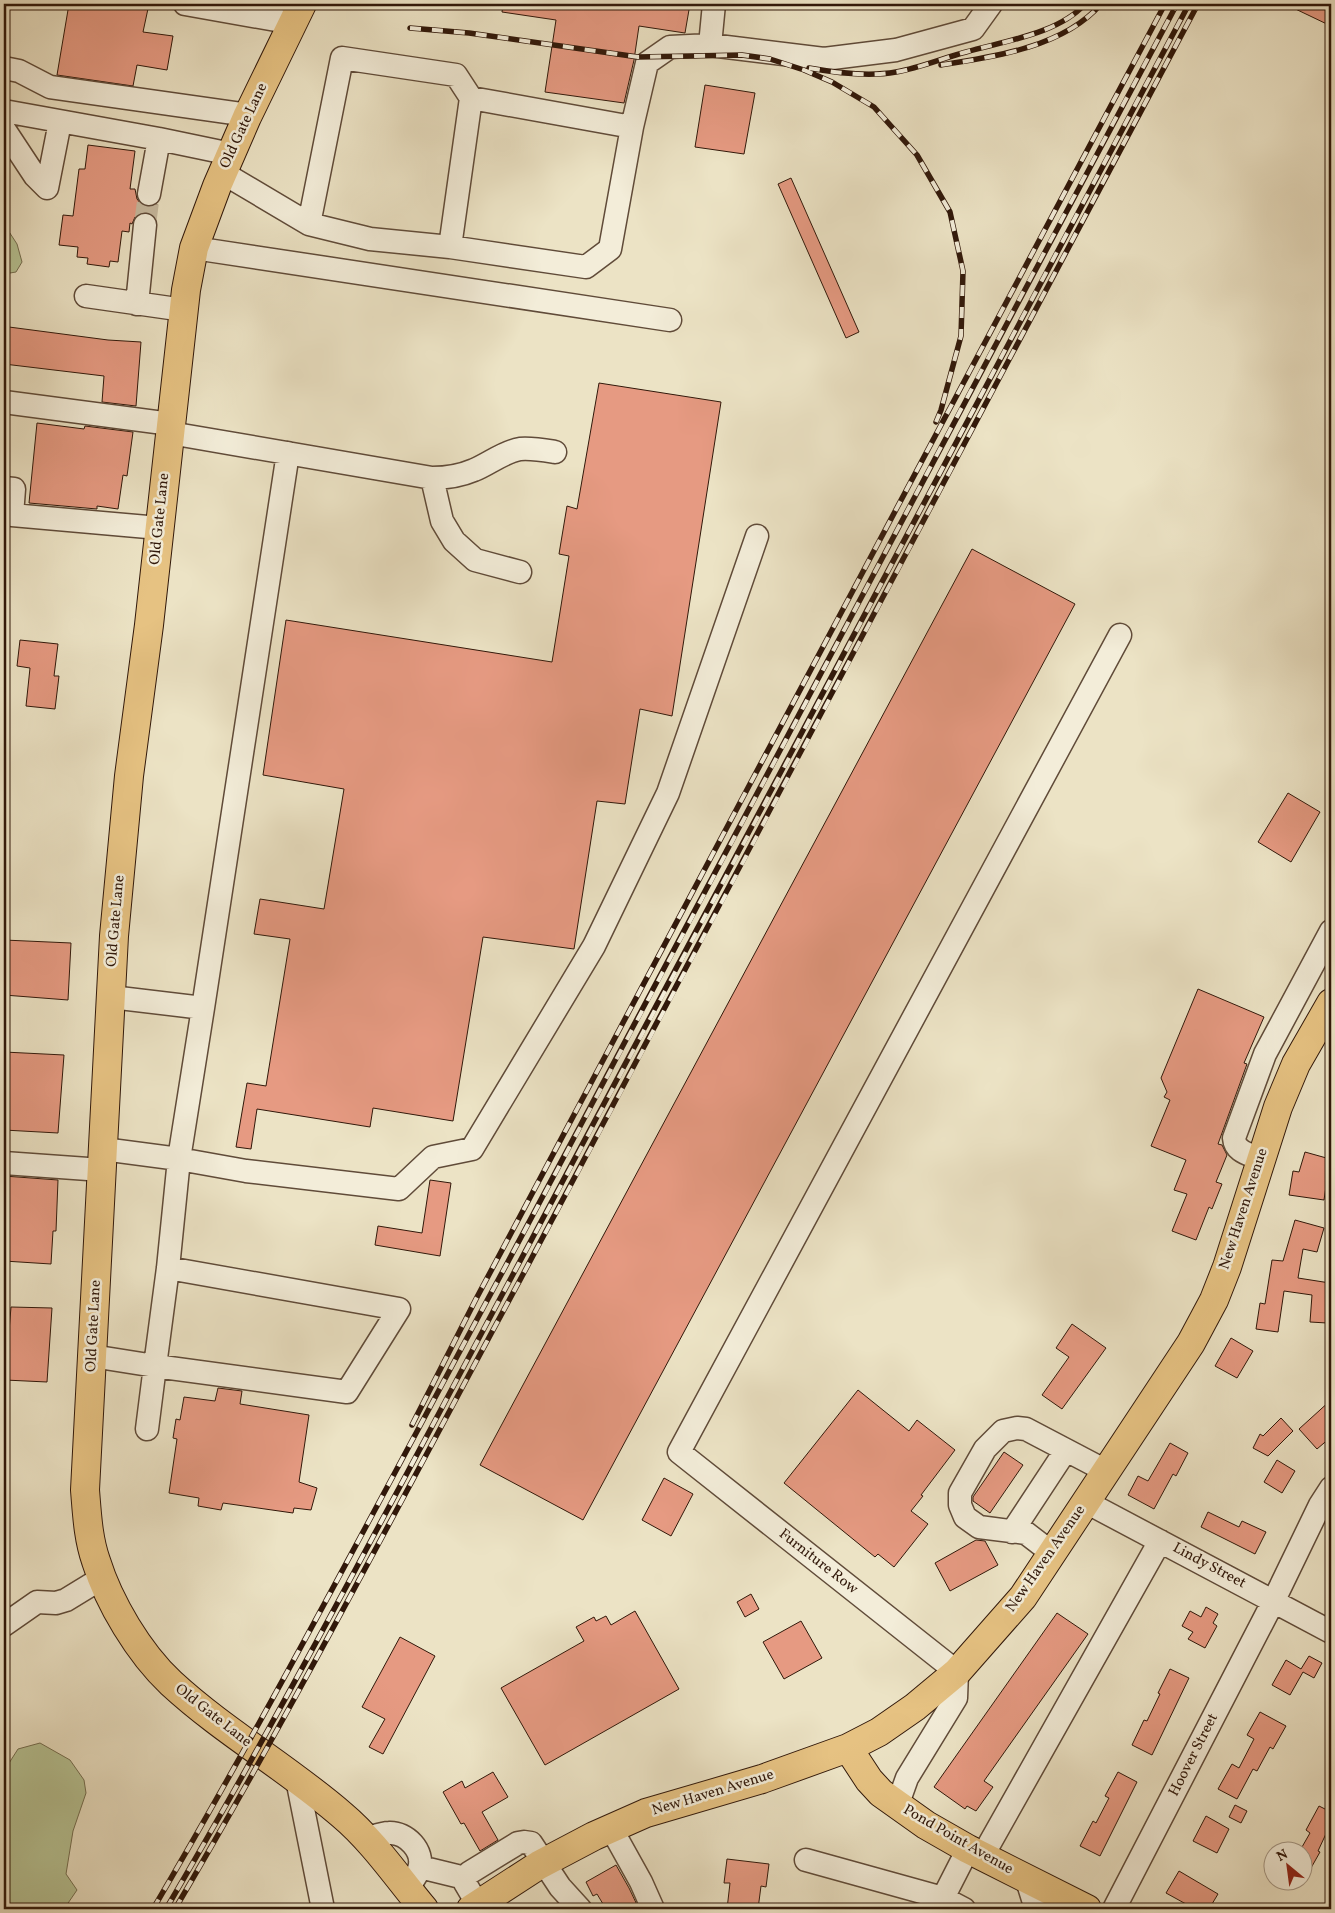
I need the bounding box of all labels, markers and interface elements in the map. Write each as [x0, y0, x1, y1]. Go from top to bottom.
street label: Old Gate Lane [215, 80, 273, 172]
street label: Old Gate Lane [145, 472, 175, 566]
street label: Old Gate Lane [102, 874, 130, 968]
street label: New Haven Avenue [1214, 1146, 1274, 1272]
street label: Old Gate Lane [81, 1279, 107, 1373]
street label: New Haven Avenue [1001, 1501, 1091, 1617]
street label: Furniture Row [774, 1524, 862, 1600]
street label: Lindy Street [1169, 1538, 1249, 1594]
street label: Old Gate Lane [170, 1679, 256, 1753]
street label: Hoover Street [1164, 1710, 1224, 1800]
street label: New Haven Avenue [649, 1764, 777, 1822]
street label: Pond Point Avenue [899, 1800, 1017, 1880]
north arrow [1262, 1840, 1312, 1890]
text: N [1273, 1845, 1291, 1867]

